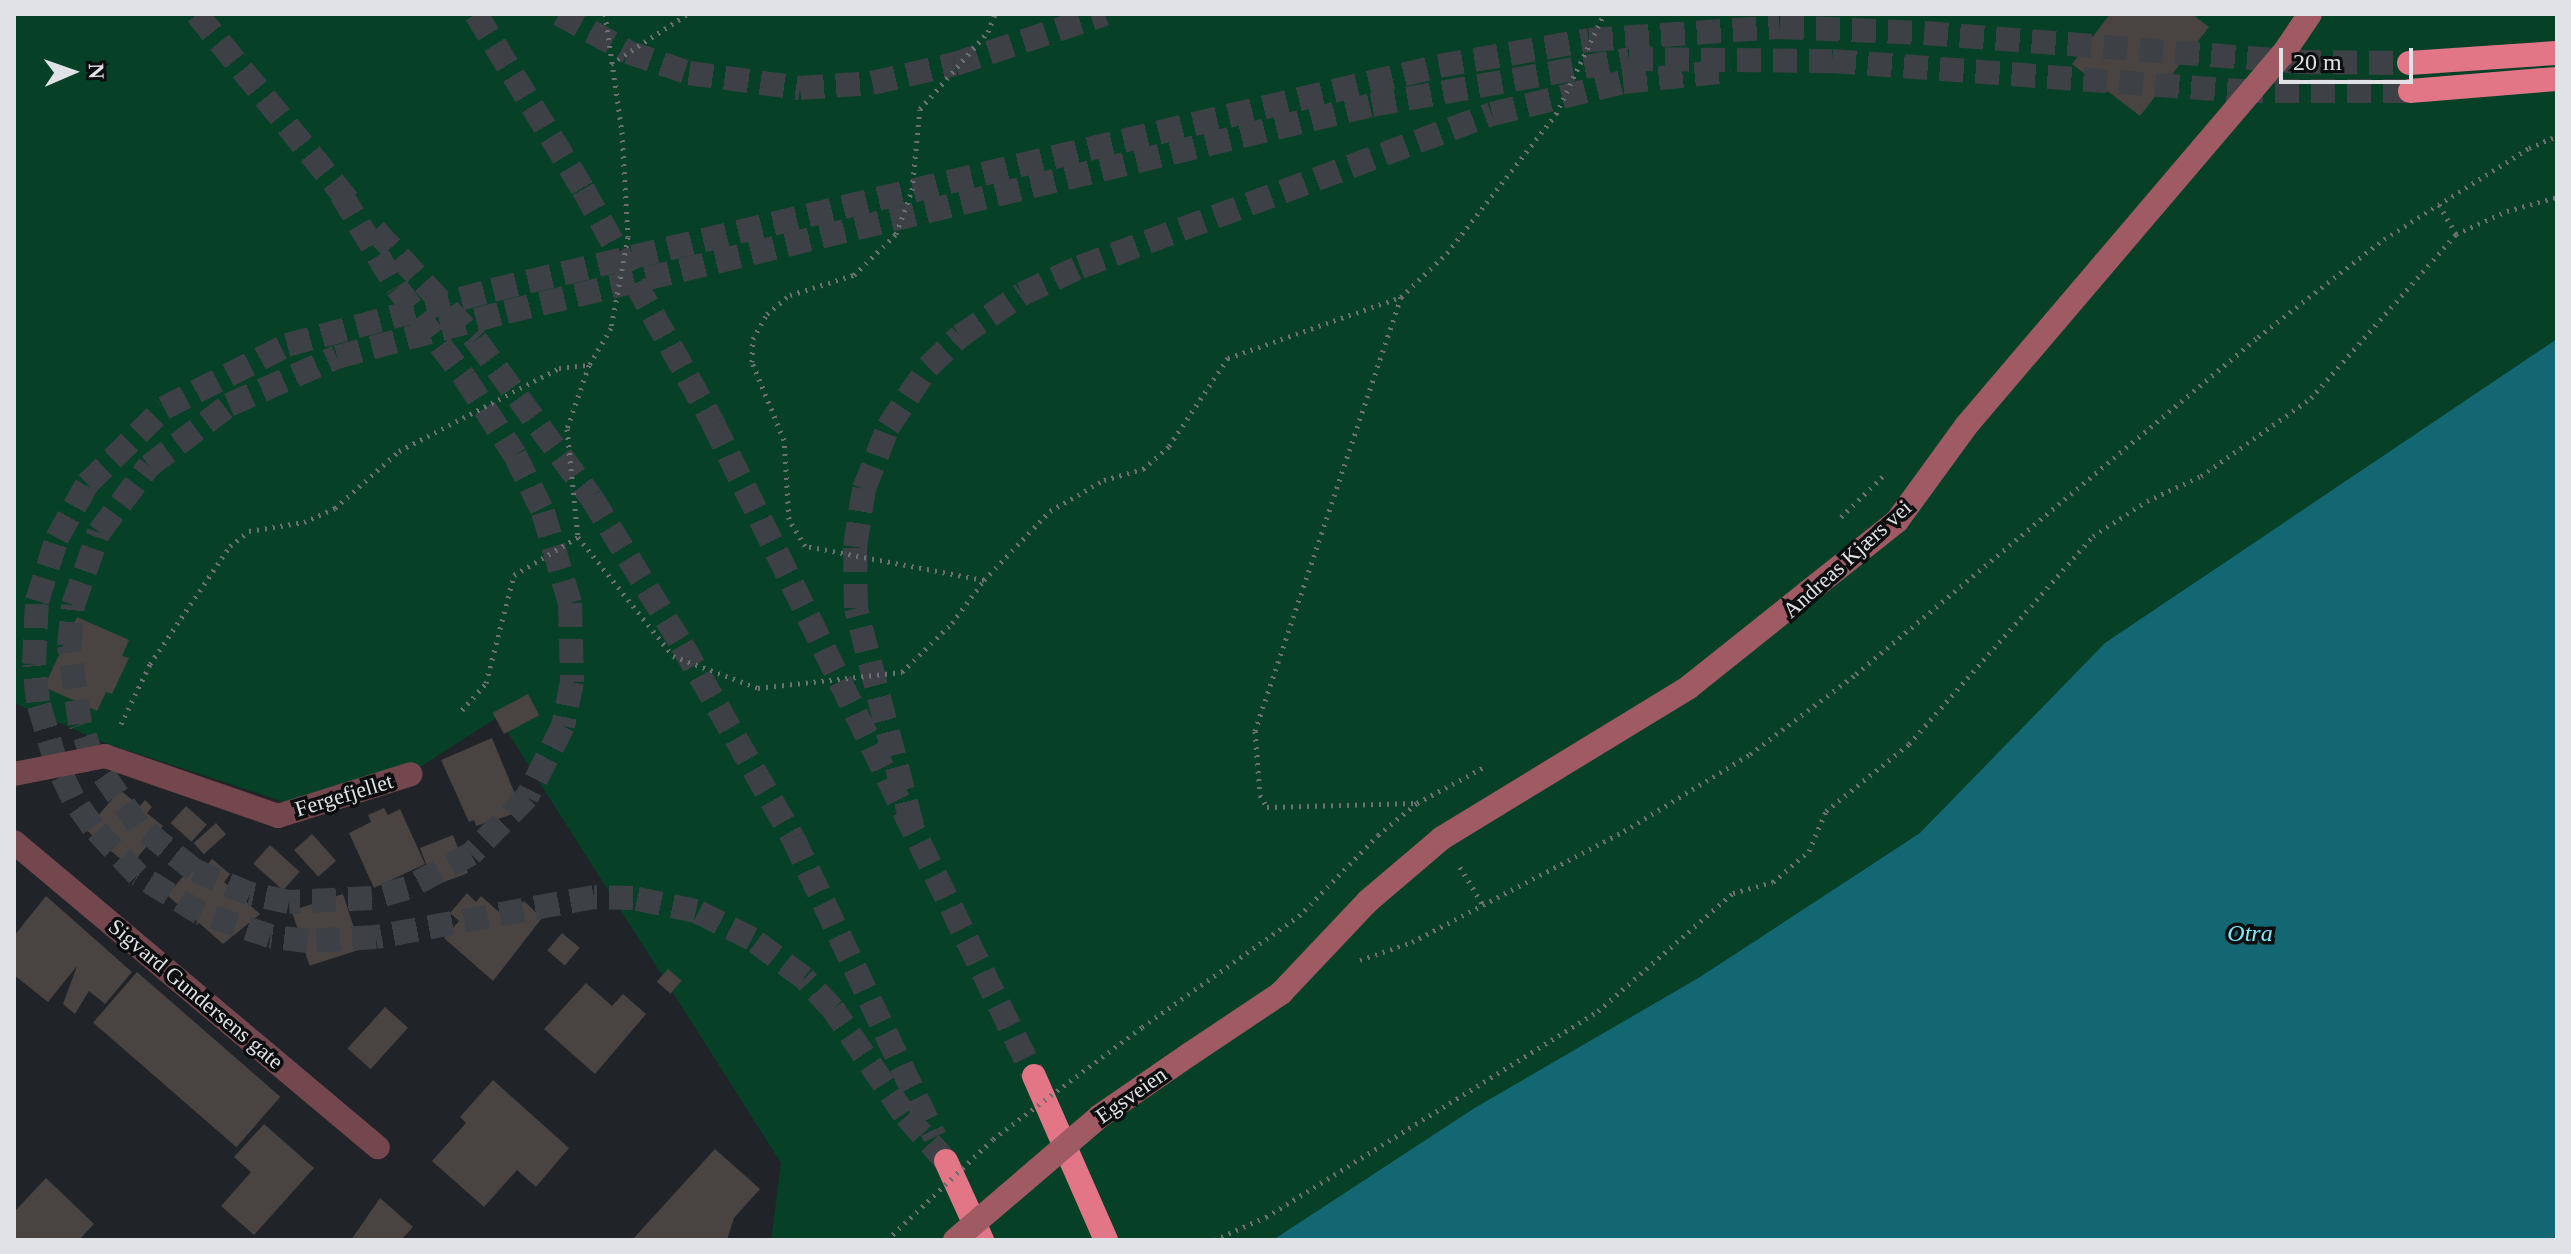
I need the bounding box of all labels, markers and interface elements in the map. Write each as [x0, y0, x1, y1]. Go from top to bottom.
north arrow [32, 32, 112, 112]
scale bar [2283, 32, 2417, 82]
text: 20 m [2293, 49, 2342, 75]
text: N [84, 63, 109, 80]
street label: Andreas Kjærs vei [1777, 494, 1917, 624]
street label: Fergefjellet [292, 768, 396, 822]
street label: Sigvard Gundersens gate [103, 913, 289, 1075]
water label: Otra [2227, 920, 2273, 948]
street label: Egsveien [1090, 1061, 1172, 1129]

